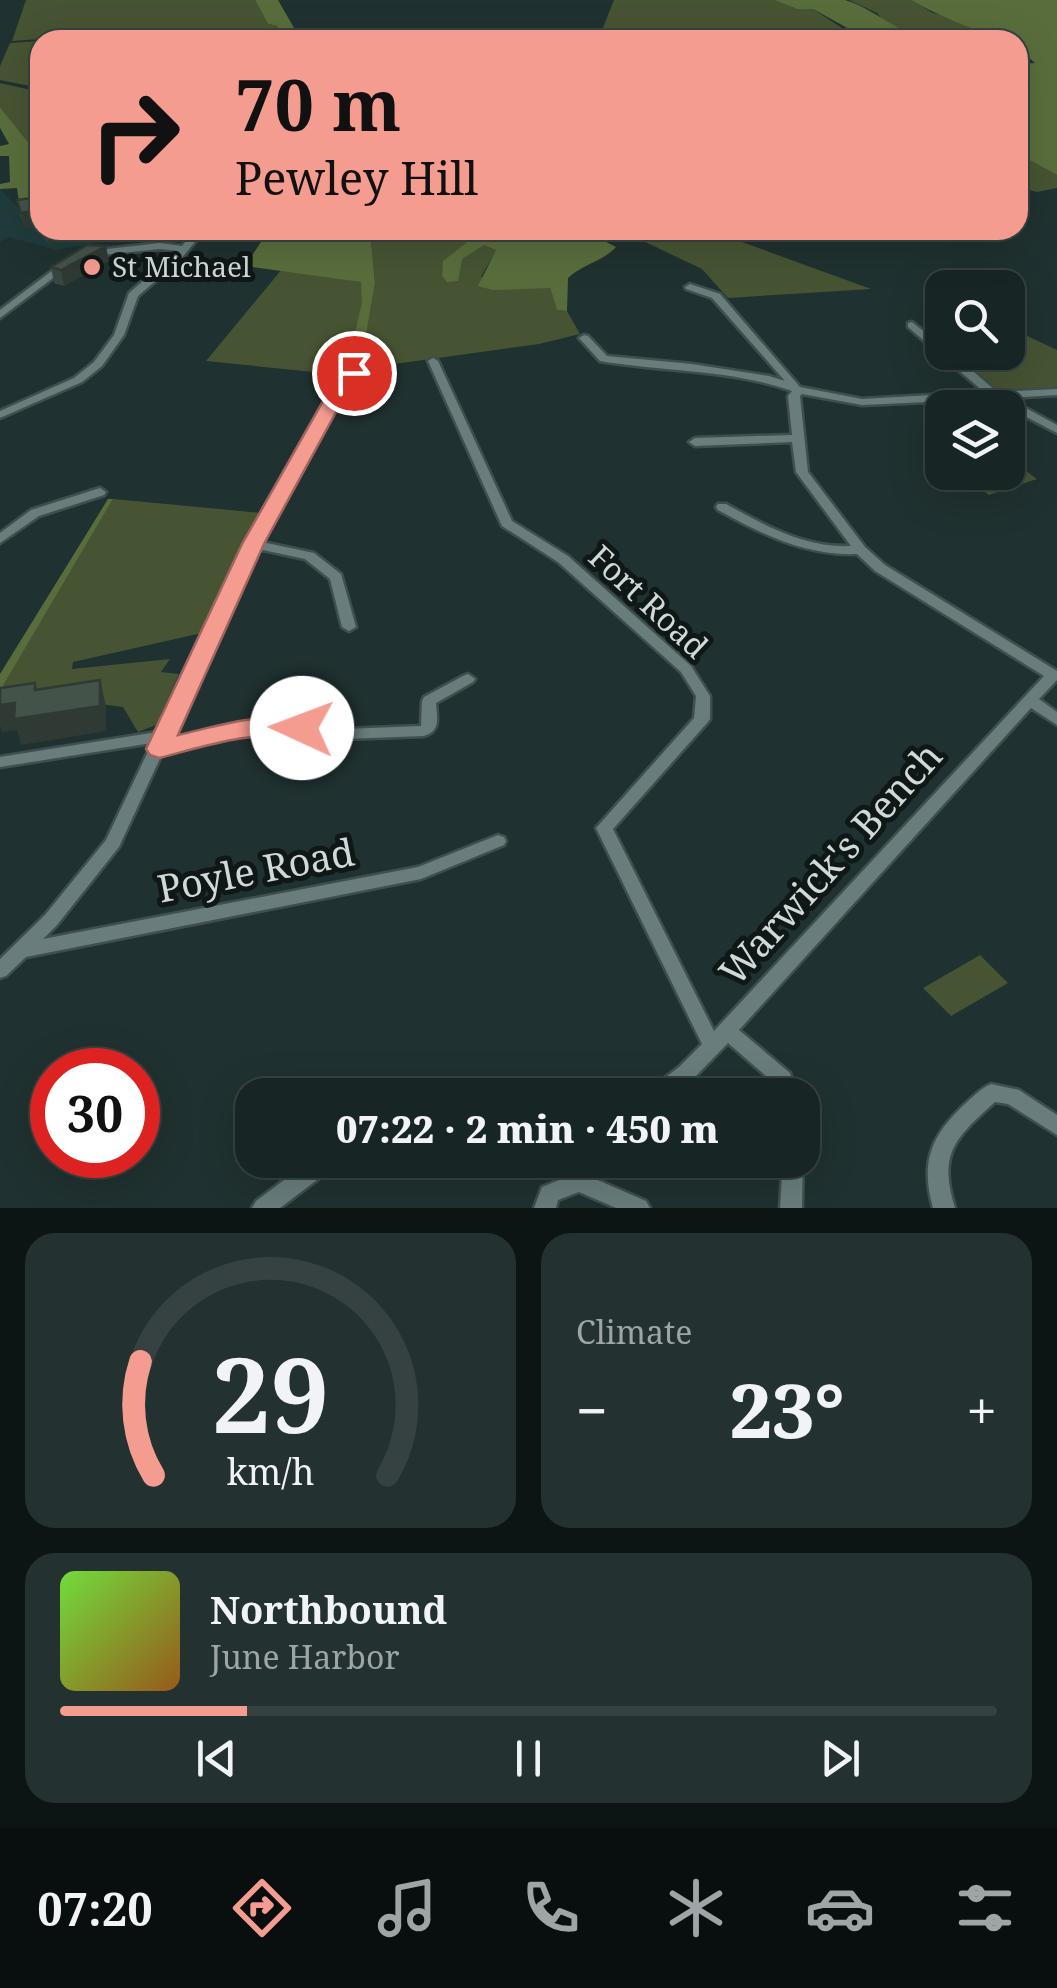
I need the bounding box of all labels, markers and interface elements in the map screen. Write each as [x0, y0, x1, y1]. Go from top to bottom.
text: 70 m [235, 56, 401, 152]
icon: right [70, 70, 200, 200]
text: Pewley Hill [235, 147, 478, 208]
place label: St Michael [112, 247, 251, 285]
marker: St Michael [81, 256, 103, 278]
map controls [925, 270, 1025, 490]
button: search [925, 270, 1025, 370]
pin [312, 331, 397, 416]
icon: arrive [327, 346, 382, 401]
button: layers [925, 390, 1025, 490]
street label: Fort Road [580, 535, 718, 667]
position arrow [250, 676, 354, 780]
street label: Warwick's Bench [706, 730, 953, 995]
street label: Poyle Road [153, 825, 358, 914]
speed limit sign: 30 [30, 1048, 160, 1178]
text: 07:22 · 2 min · 450 m [336, 1102, 719, 1154]
text: Climate [576, 1310, 692, 1353]
text: 29 [212, 1322, 329, 1463]
text: 23° [730, 1358, 845, 1460]
text: − [576, 1372, 608, 1447]
text: + [966, 1372, 997, 1447]
text: km/h [227, 1447, 314, 1495]
text: Northbound [210, 1583, 447, 1635]
text: June Harbor [210, 1635, 399, 1678]
icon: previous [189, 1731, 244, 1786]
icon: pause [501, 1731, 556, 1786]
icon: next [813, 1731, 868, 1786]
icon: directions [227, 1873, 297, 1943]
icon: music [372, 1873, 442, 1943]
icon: phone [516, 1873, 586, 1943]
icon: climate [661, 1873, 731, 1943]
icon: car [805, 1873, 875, 1943]
icon: filters [950, 1873, 1020, 1943]
text: 07:20 [37, 1878, 153, 1939]

